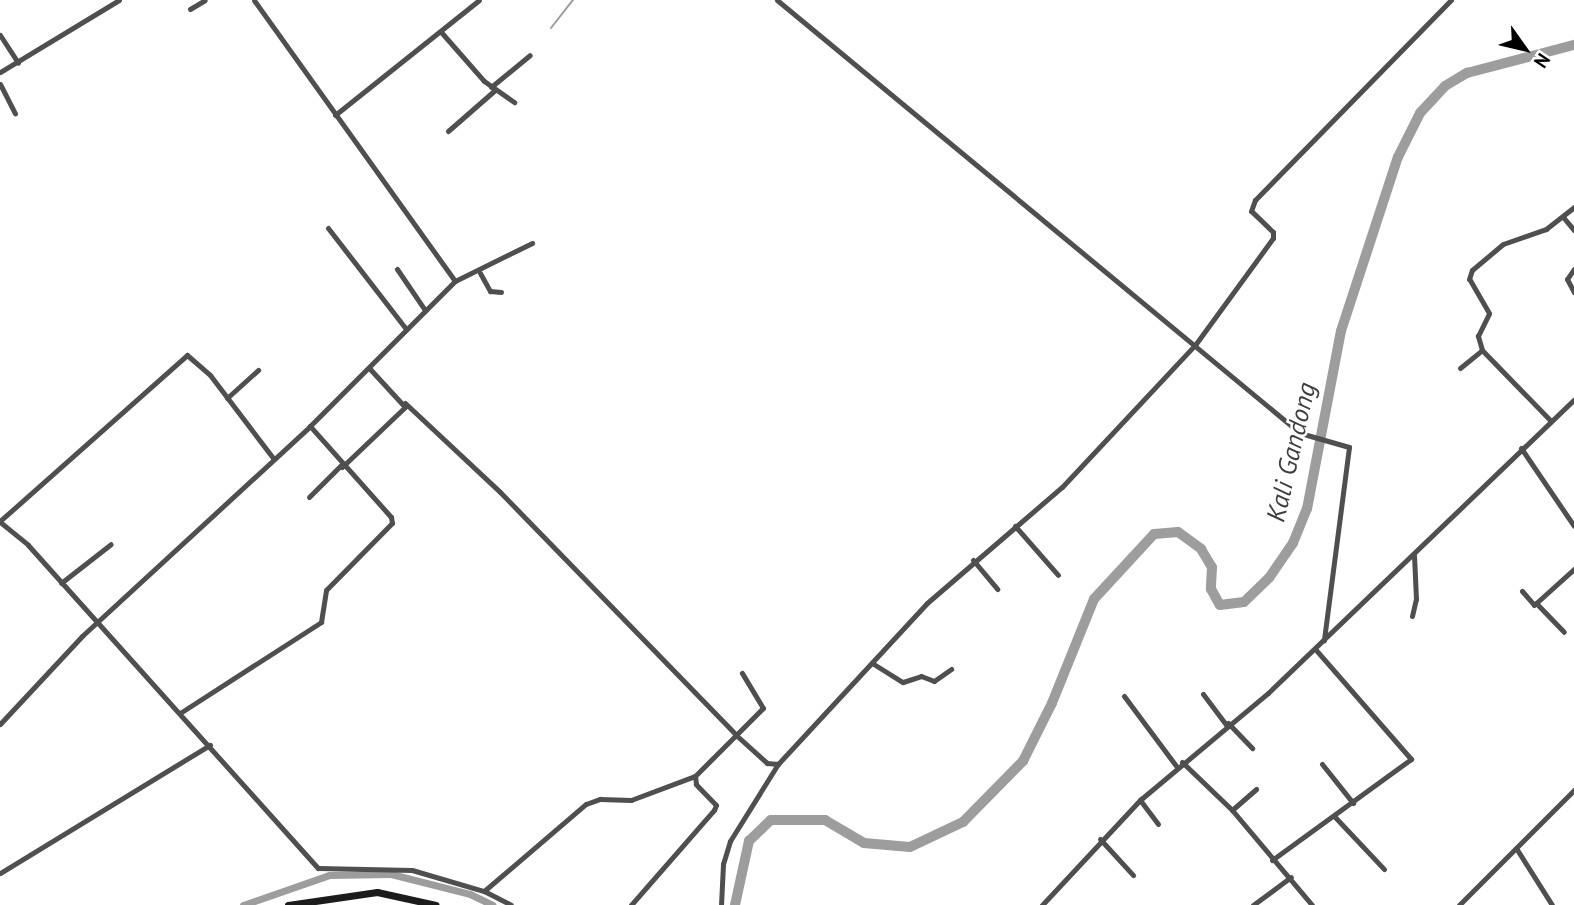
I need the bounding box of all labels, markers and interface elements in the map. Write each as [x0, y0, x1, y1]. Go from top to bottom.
north arrow [1490, 14, 1560, 84]
text: N [1529, 49, 1556, 73]
water label: Kali Gandong [1260, 379, 1322, 525]

